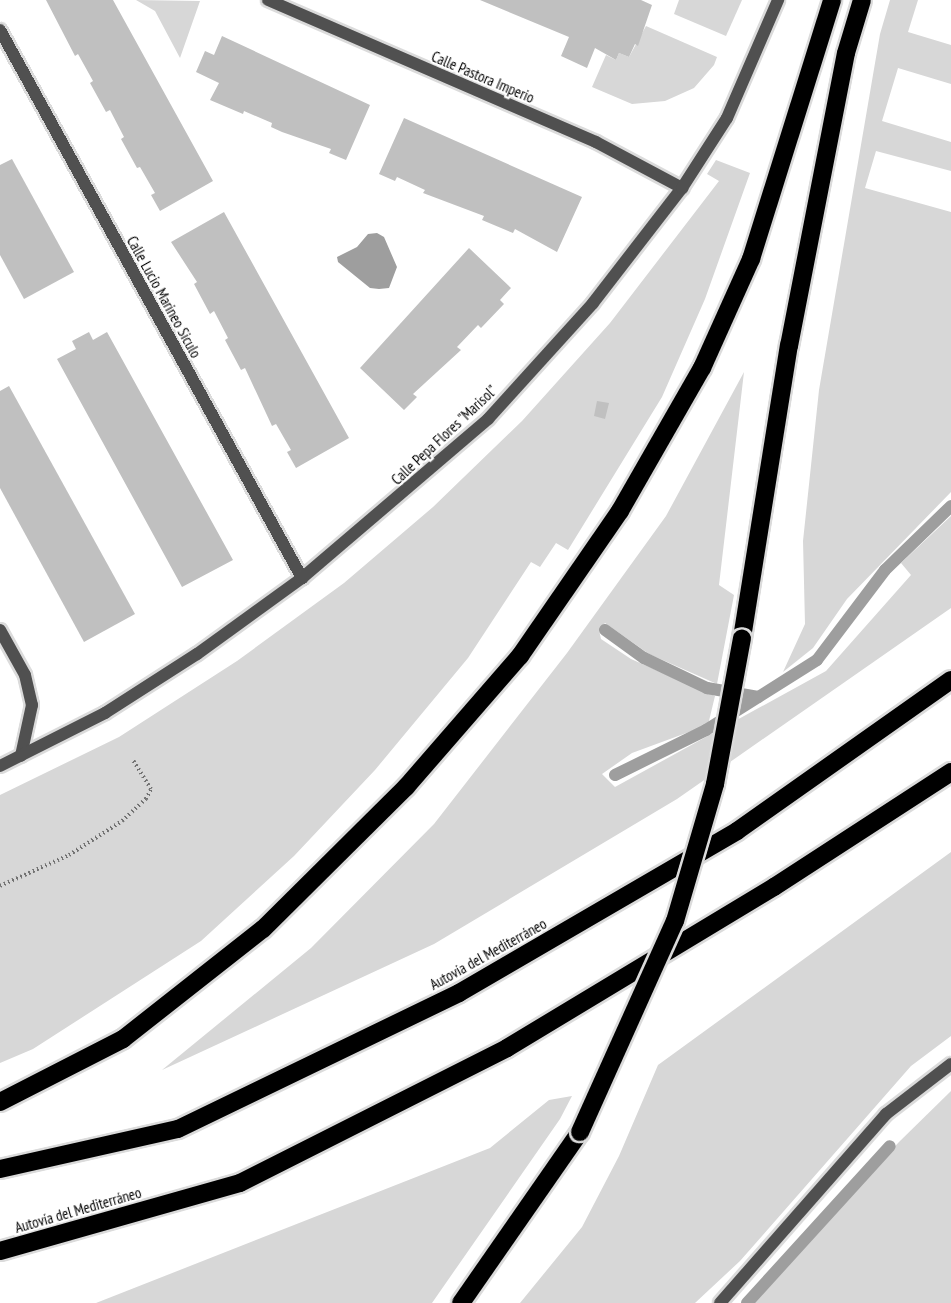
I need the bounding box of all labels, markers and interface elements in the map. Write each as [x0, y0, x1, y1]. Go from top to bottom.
street label: Calle Pastora Imperio [429, 47, 537, 107]
street label: Calle Lucio Marineo Siculo [123, 233, 205, 361]
street label: Calle Pepa Flores "Marisol" [387, 381, 501, 489]
street label: Autovía del Mediterráneo [427, 914, 549, 994]
street label: Autovía del Mediterráneo [13, 1183, 143, 1237]

